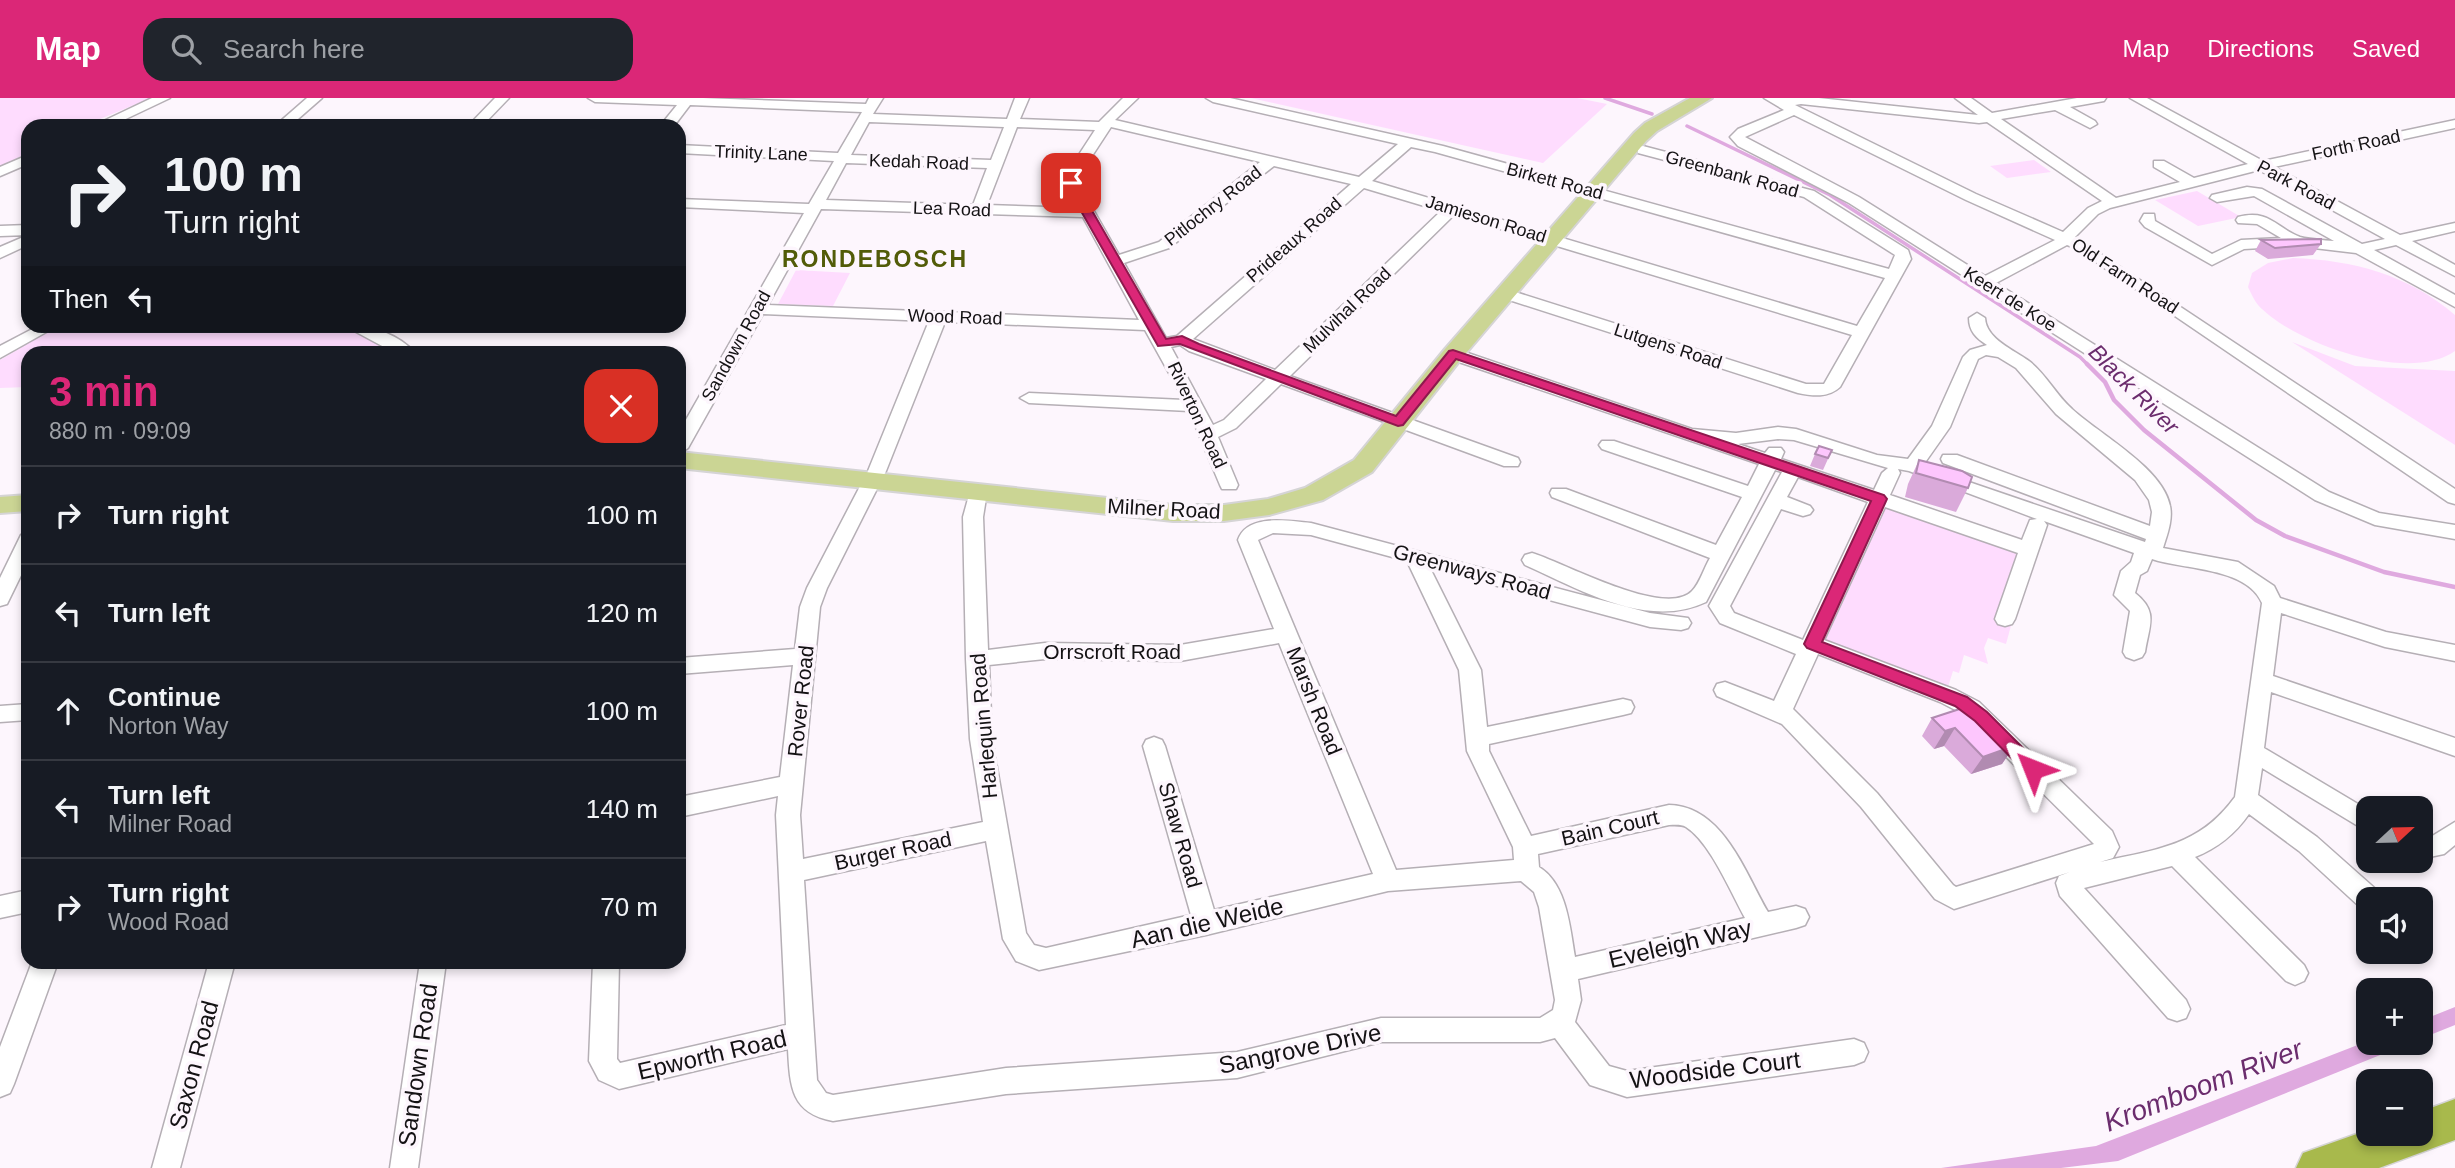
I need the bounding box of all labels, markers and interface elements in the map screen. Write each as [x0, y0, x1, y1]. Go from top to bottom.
search box [143, 18, 633, 81]
text: Map [35, 30, 101, 67]
icon: search [167, 30, 205, 68]
text: Search here [223, 34, 365, 64]
text: Map [2123, 35, 2169, 62]
text: Directions [2207, 35, 2314, 62]
text: Saved [2352, 35, 2420, 62]
street label: Forth Road [2310, 126, 2402, 164]
street label: Trinity Lane [714, 141, 808, 165]
icon: right [49, 147, 140, 238]
text: 100 m [164, 147, 303, 201]
street label: Greenbank Road [1663, 147, 1801, 201]
street label: Kedah Road [869, 150, 969, 174]
pin [1041, 153, 1101, 213]
street label: Park Road [2254, 156, 2338, 214]
street label: Birkett Road [1505, 159, 1605, 203]
street label: Pitlochry Road [1161, 162, 1265, 250]
icon: arrive [1052, 164, 1090, 202]
street label: Jamieson Road [1423, 191, 1549, 247]
street label: Prideaux Road [1243, 193, 1345, 287]
street label: Lea Road [913, 198, 991, 220]
text: Turn right [164, 204, 300, 240]
street label: Old Farm Road [2068, 234, 2182, 318]
district label: RONDEBOSCH [782, 246, 968, 272]
street label: Mulvihal Road [1299, 263, 1395, 357]
street label: Keert de Koe [1960, 263, 2060, 335]
icon: left [122, 280, 160, 318]
text: Then [49, 284, 108, 314]
street label: Sandown Road [697, 287, 775, 405]
street label: Wood Road [907, 305, 1003, 329]
street label: Lutgens Road [1612, 319, 1724, 373]
water label: Black River [2084, 339, 2185, 440]
street label: Riverton Road [1164, 359, 1230, 471]
text: 3 min [49, 368, 159, 415]
button: close [584, 369, 658, 443]
text: 880 m · 09:09 [49, 418, 191, 444]
street label: Milner Road [1107, 494, 1221, 523]
icon: right [49, 496, 87, 534]
text: Turn right [108, 500, 229, 530]
text: 100 m [586, 500, 658, 530]
street label: Greenways Road [1391, 539, 1553, 604]
icon: left [49, 594, 87, 632]
text: Turn left [108, 598, 210, 628]
text: 120 m [586, 598, 658, 628]
street label: Orrscroft Road [1043, 640, 1181, 663]
street label: Marsh Road [1282, 643, 1347, 758]
street label: Rover Road [783, 644, 818, 758]
street label: Harlequin Road [966, 652, 1001, 800]
text: Continue [108, 682, 221, 712]
icon: ahead [49, 692, 87, 730]
text: 100 m [586, 696, 658, 726]
text: Norton Way [108, 713, 229, 739]
position arrow [1996, 732, 2070, 806]
text: Turn left [108, 780, 210, 810]
street label: Shaw Road [1154, 780, 1206, 890]
icon: left [49, 790, 87, 828]
text: 140 m [586, 794, 658, 824]
north arrow [2356, 796, 2432, 873]
map controls [2356, 796, 2433, 1146]
street label: Bain Court [1559, 805, 1661, 850]
text: Milner Road [108, 811, 232, 837]
street label: Burger Road [832, 827, 954, 874]
text: Turn right [108, 878, 229, 908]
button: sound [2356, 887, 2433, 964]
icon: right [49, 888, 87, 926]
text: 70 m [600, 892, 658, 922]
street label: Aan die Weide [1128, 892, 1286, 953]
text: Wood Road [108, 909, 229, 935]
street label: Eveleigh Way [1606, 914, 1754, 973]
button: + [2356, 978, 2433, 1055]
street label: Sandown Road [393, 982, 442, 1148]
street label: Saxon Road [163, 998, 224, 1132]
street label: Sangrove Drive [1216, 1018, 1384, 1079]
street label: Epworth Road [635, 1024, 789, 1085]
water label: Kromboom River [2100, 1033, 2308, 1138]
street label: Woodside Court [1628, 1046, 1802, 1093]
button: − [2356, 1069, 2433, 1146]

